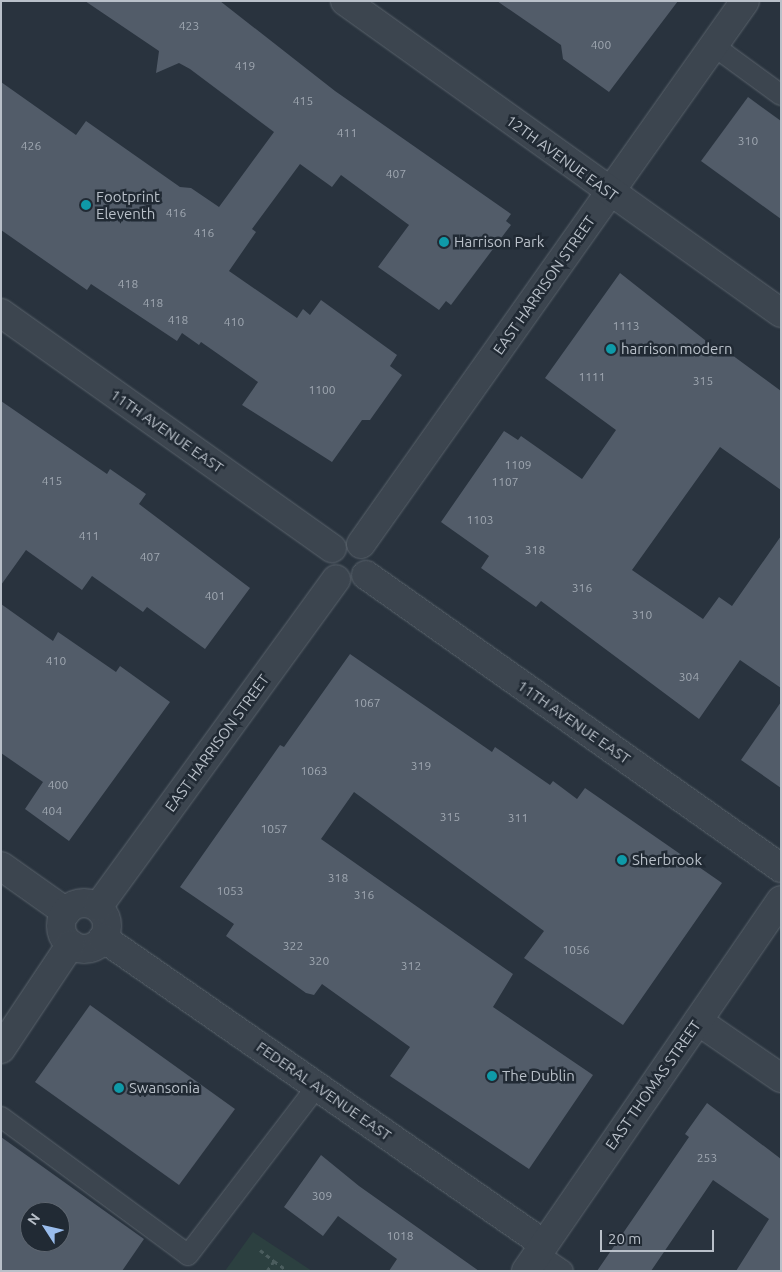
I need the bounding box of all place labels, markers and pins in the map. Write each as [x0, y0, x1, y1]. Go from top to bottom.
place label: Footprint Eleventh [96, 187, 160, 222]
marker: Footprint Eleventh [80, 199, 92, 211]
place label: Harrison Park [454, 233, 544, 251]
marker: Harrison Park [438, 236, 450, 248]
place label: harrison modern [621, 340, 733, 358]
marker: harrison modern [605, 343, 617, 355]
place label: Sherbrook [632, 851, 702, 869]
marker: Sherbrook [616, 854, 628, 866]
place label: The Dublin [502, 1067, 575, 1085]
marker: The Dublin [486, 1070, 498, 1082]
place label: Swansonia [129, 1079, 200, 1097]
marker: Swansonia [113, 1082, 125, 1094]

